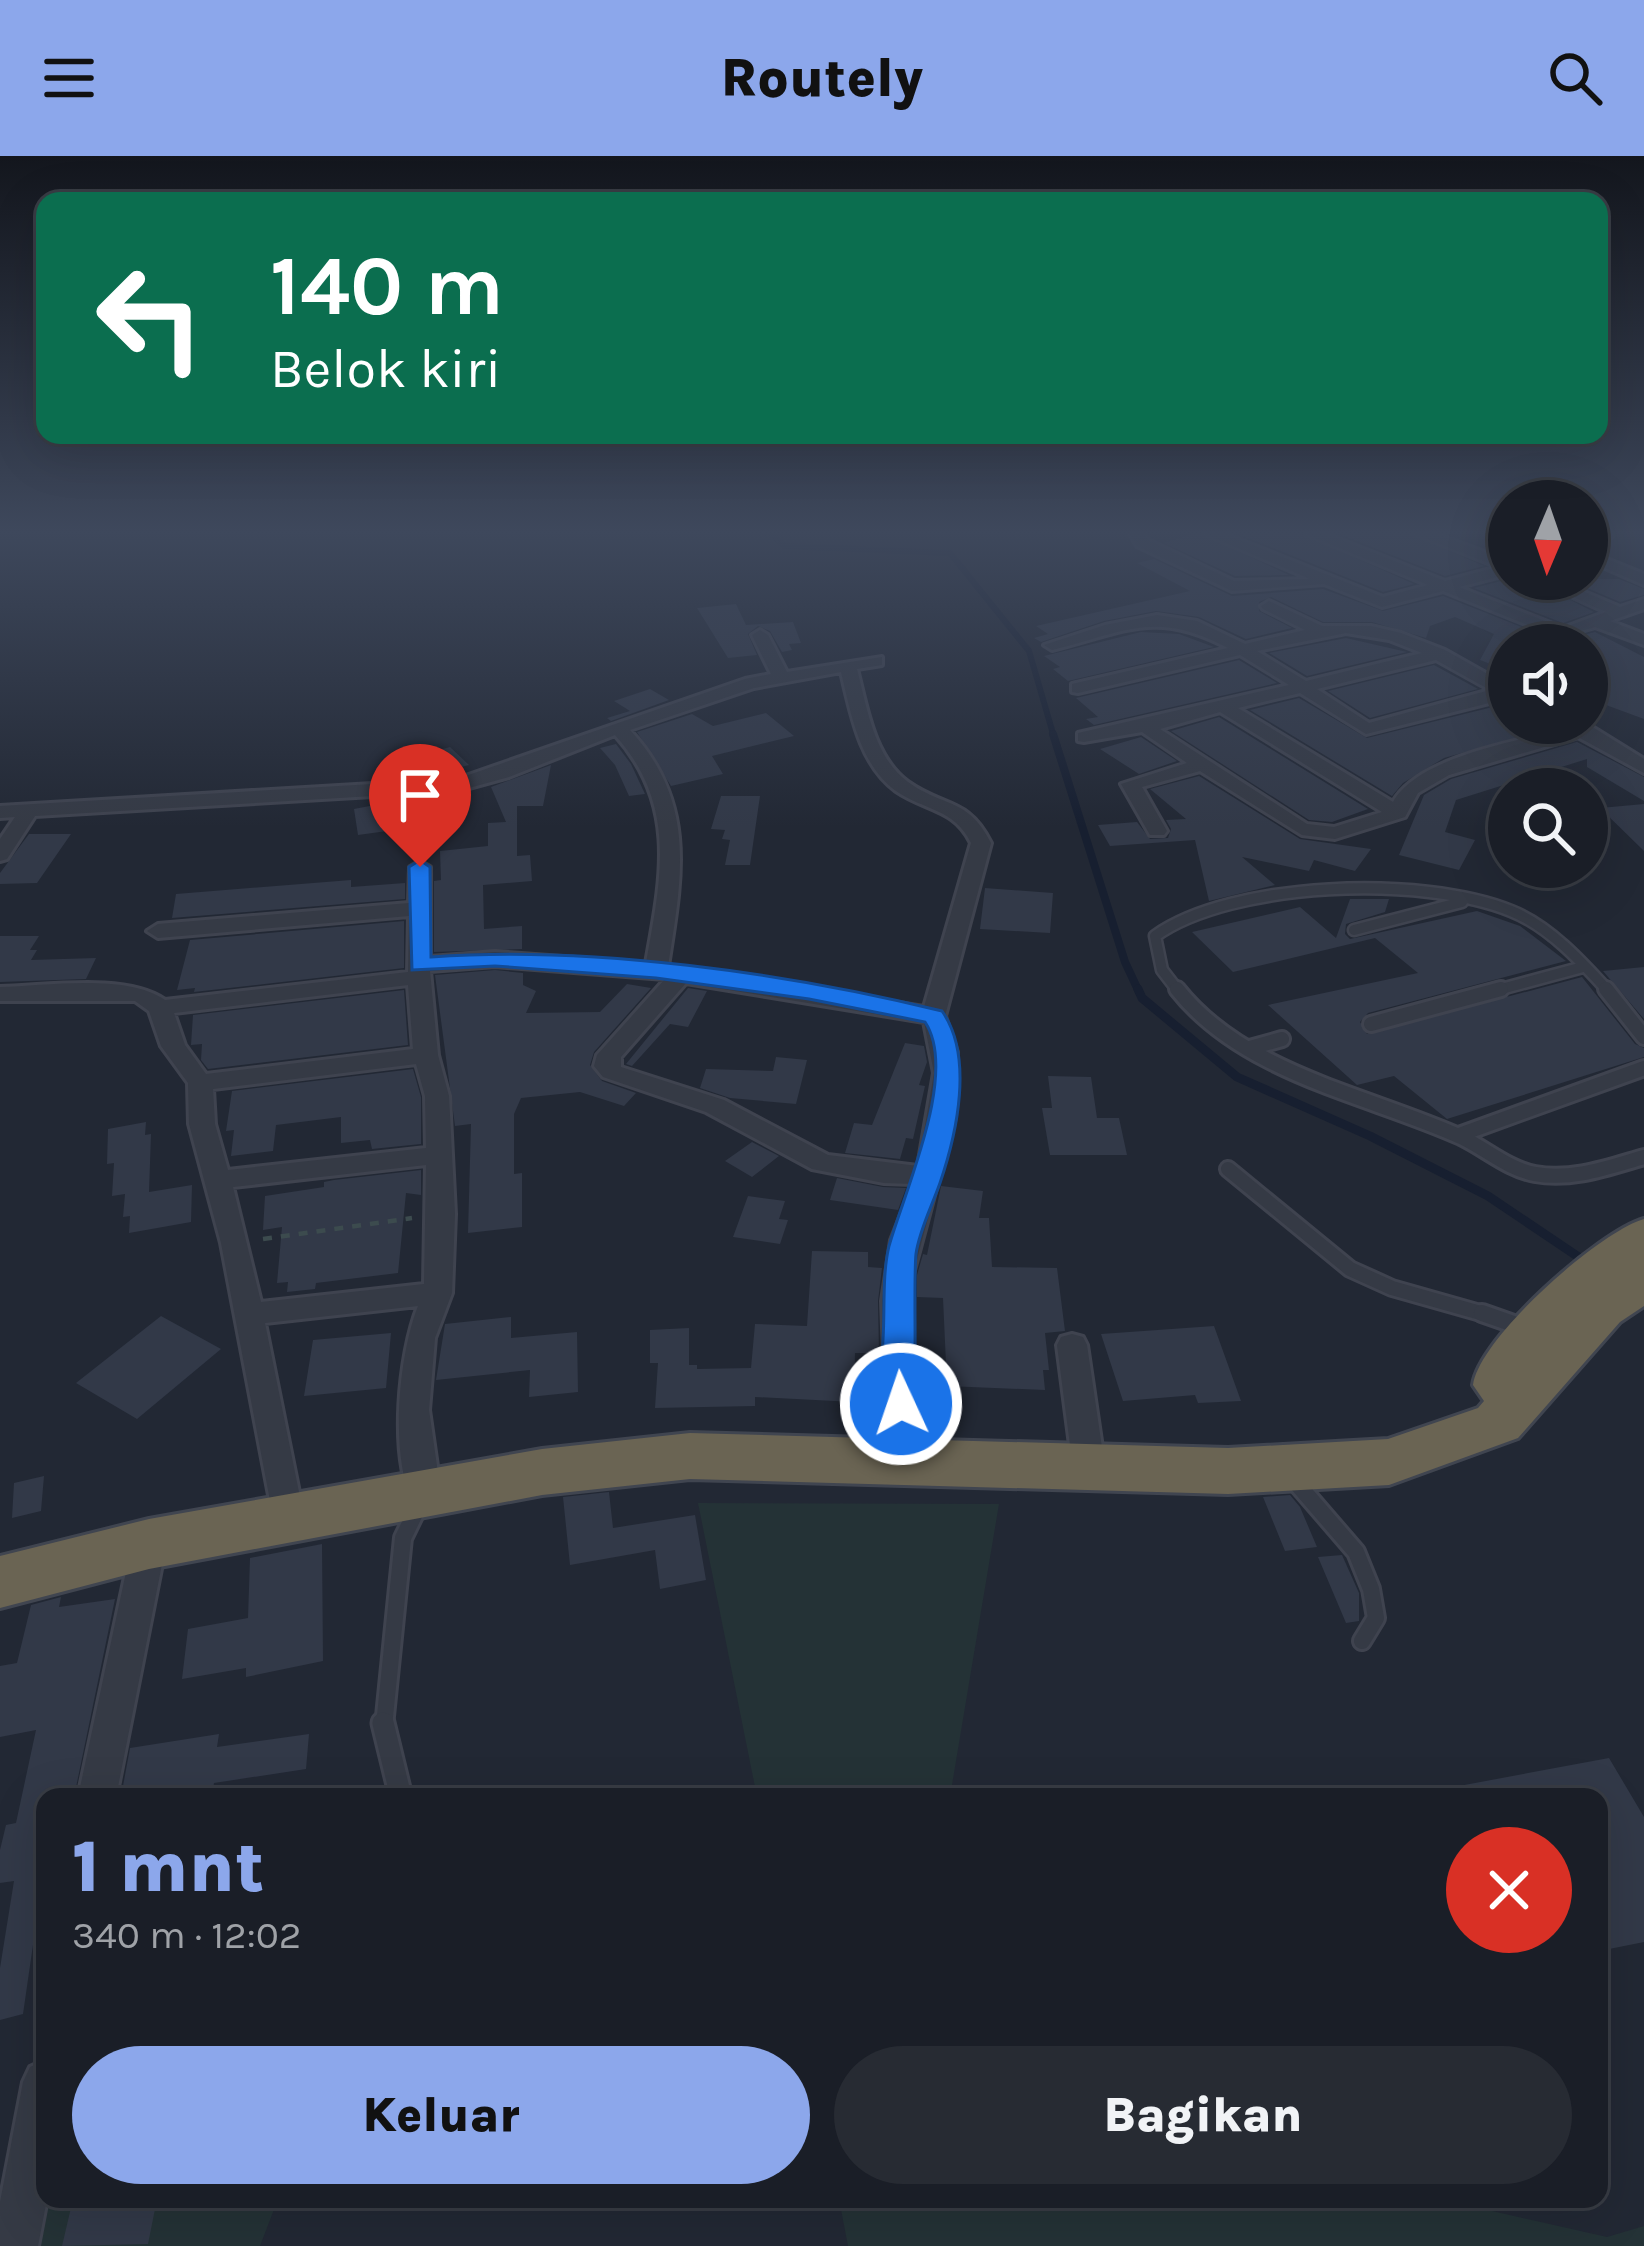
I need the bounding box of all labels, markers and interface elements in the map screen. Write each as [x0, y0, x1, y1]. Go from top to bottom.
icon: menu [36, 45, 102, 111]
icon: search [1542, 45, 1608, 111]
text: Routely [721, 46, 923, 110]
text: 140 m [270, 237, 504, 335]
icon: left [72, 240, 228, 396]
text: Belok kiri [270, 337, 501, 401]
north arrow [1488, 480, 1608, 600]
map controls [1488, 480, 1608, 888]
button: sound [1488, 624, 1608, 744]
pin [369, 744, 471, 867]
icon: arrive [387, 762, 453, 828]
button: search [1488, 768, 1608, 888]
position arrow [838, 1341, 964, 1467]
text: 1 mnt [72, 1825, 265, 1909]
button: close [1446, 1827, 1572, 1953]
text: 340 m · 12:02 [72, 1912, 301, 1958]
button: Keluar [72, 2046, 810, 2184]
button: Bagikan [834, 2046, 1572, 2184]

